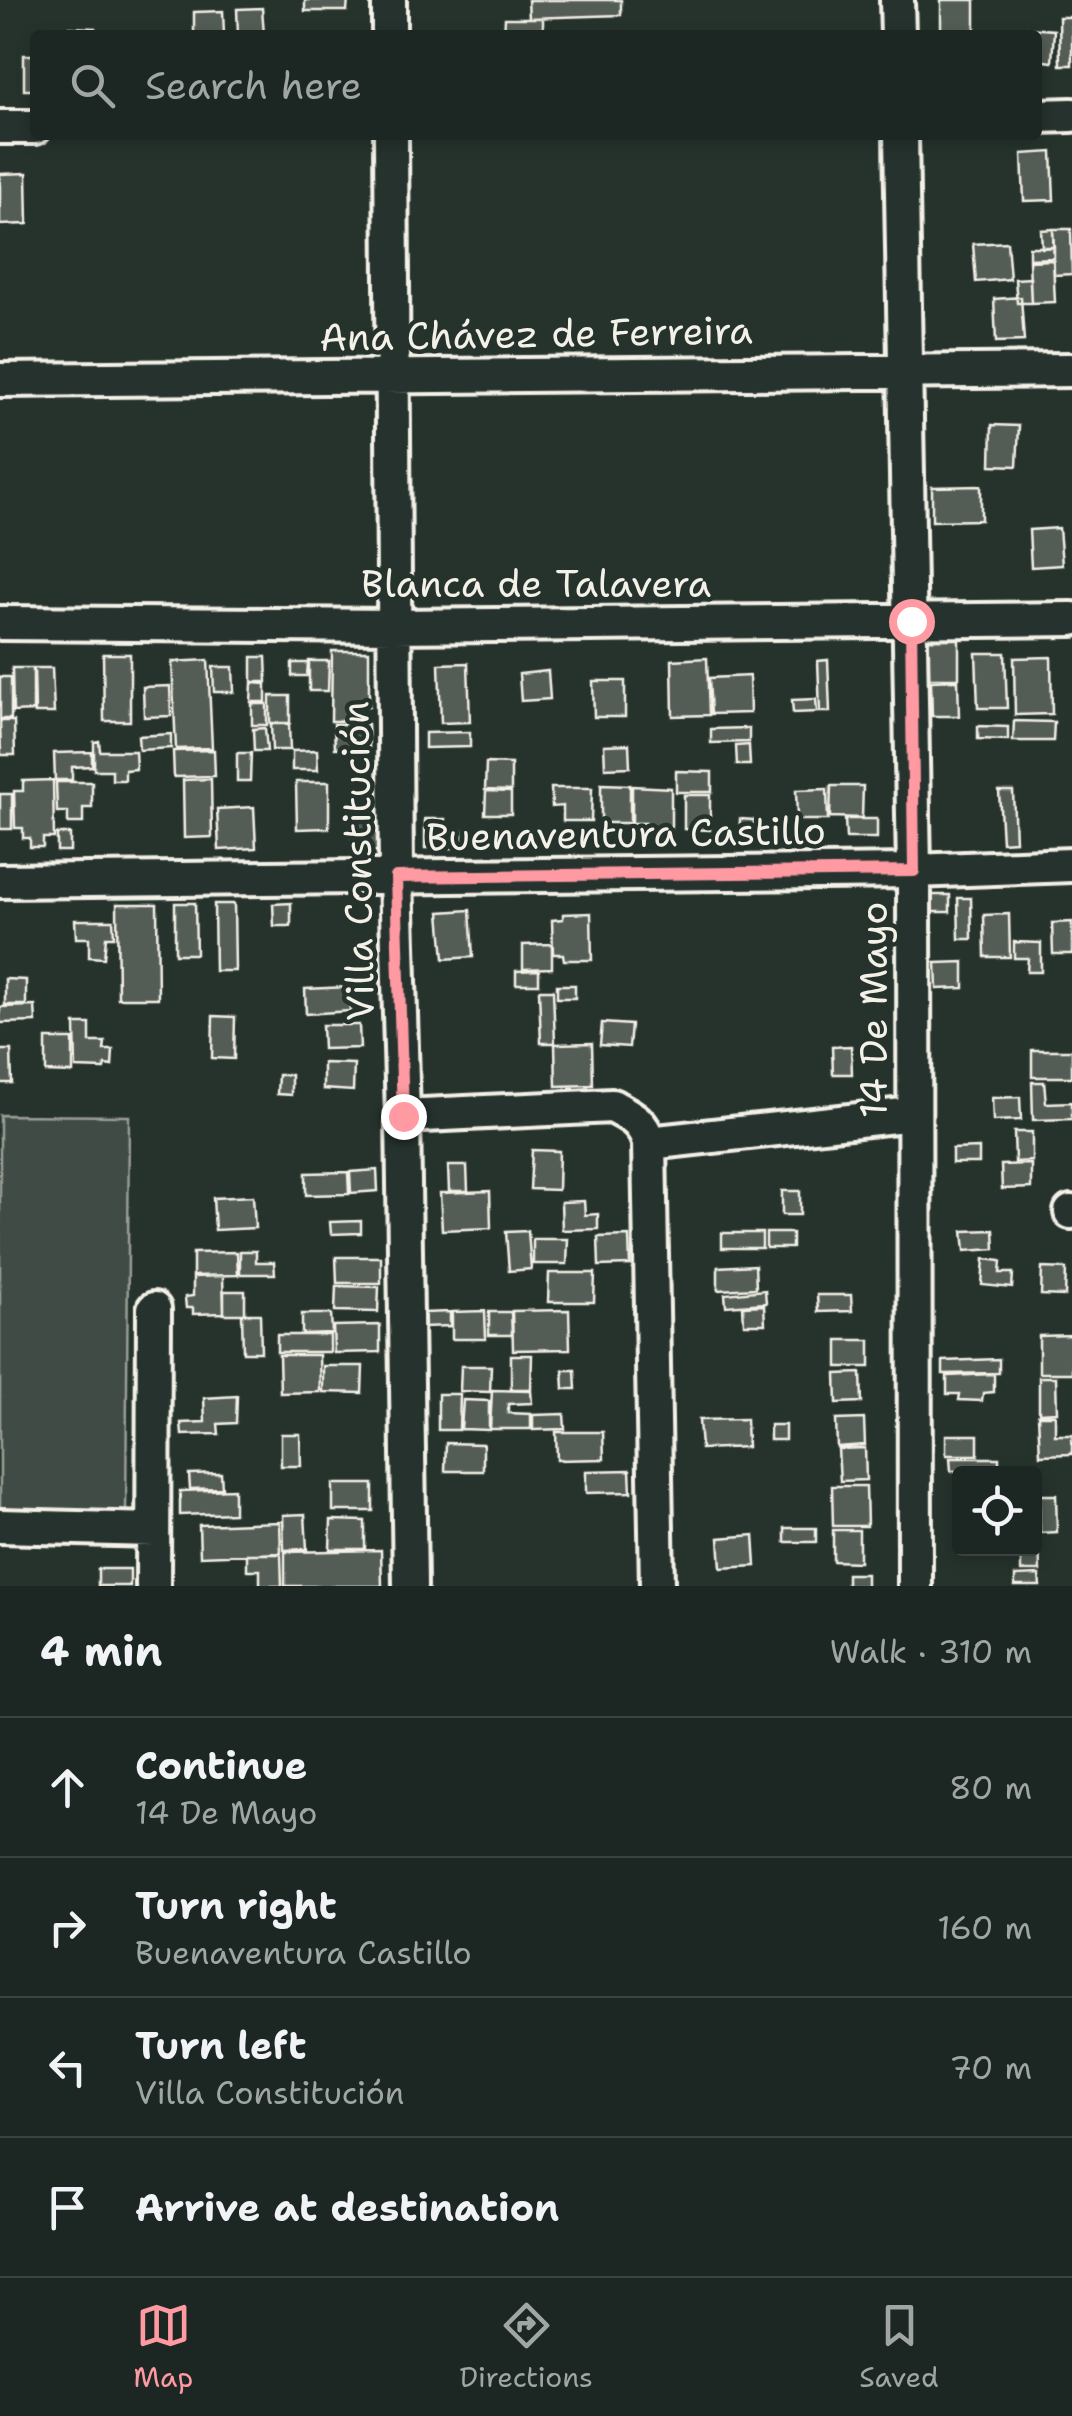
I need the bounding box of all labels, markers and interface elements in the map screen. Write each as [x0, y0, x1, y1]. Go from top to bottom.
search box [30, 30, 1042, 140]
icon: search [65, 58, 120, 113]
text: Search here [145, 60, 362, 111]
street label: Ana Chávez de Ferreira [319, 304, 753, 363]
street label: Blanca de Talavera [361, 558, 711, 609]
route start [889, 599, 935, 645]
street label: Villa Constitución [329, 701, 386, 1021]
street label: Buenaventura Castillo [426, 805, 826, 862]
street label: 14 De Mayo [848, 902, 899, 1118]
route end [381, 1094, 427, 1140]
map controls [952, 1466, 1042, 1556]
button: locate [952, 1466, 1042, 1556]
text: 4 min [40, 1623, 162, 1679]
text: Walk · 310 m [830, 1630, 1032, 1673]
text: Continue [135, 1740, 307, 1791]
icon: ahead [40, 1760, 95, 1815]
text: 80 m [949, 1766, 1032, 1809]
text: 14 De Mayo [135, 1791, 317, 1834]
text: Turn right [135, 1880, 337, 1931]
icon: right [40, 1900, 95, 1955]
text: 160 m [937, 1906, 1032, 1949]
text: Buenaventura Castillo [135, 1931, 472, 1974]
text: Turn left [135, 2020, 307, 2071]
icon: left [40, 2040, 95, 2095]
text: 70 m [949, 2046, 1032, 2089]
text: Villa Constitución [135, 2071, 404, 2114]
icon: arrive [40, 2180, 95, 2235]
text: Arrive at destination [135, 2182, 559, 2233]
tab: Map [133, 2298, 193, 2396]
tab: Directions [460, 2298, 593, 2396]
tab: Saved [859, 2298, 939, 2396]

